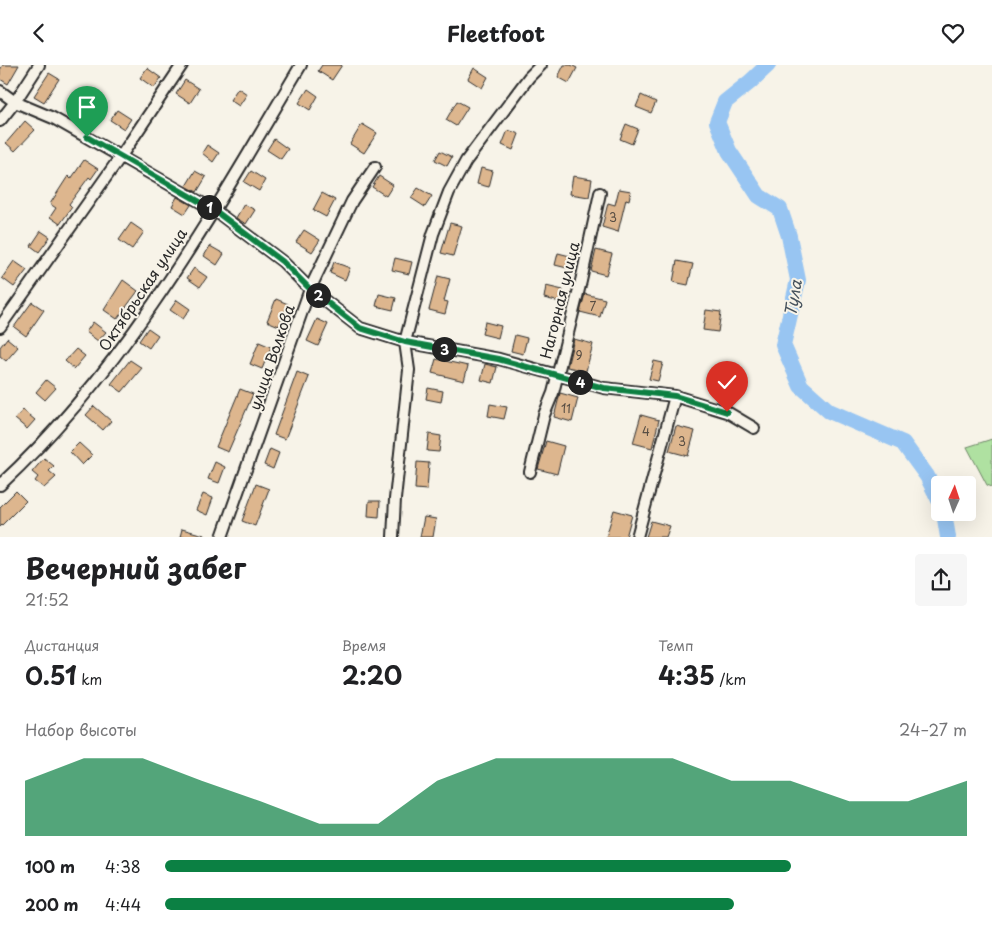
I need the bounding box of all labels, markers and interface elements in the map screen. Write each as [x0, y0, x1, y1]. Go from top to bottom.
text: Fleetfoot [447, 16, 545, 49]
icon: back [25, 19, 53, 47]
icon: heart [939, 19, 967, 47]
pin [66, 86, 108, 137]
icon: arrive [73, 93, 101, 121]
pin: 1 [196, 195, 222, 219]
text: 1 [206, 197, 213, 218]
house number: 3 [609, 208, 617, 226]
street label: Октябрьская улица [92, 222, 192, 355]
street label: Нагорная улица [533, 238, 585, 361]
water label: Тула [777, 277, 807, 318]
pin: 2 [306, 283, 330, 307]
text: 2 [314, 285, 323, 306]
house number: 7 [590, 297, 597, 315]
street label: улица Волкова [242, 300, 300, 413]
pin: 3 [432, 337, 456, 361]
text: 3 [440, 339, 449, 360]
house number: 9 [575, 346, 583, 364]
pin [706, 361, 748, 412]
icon: check [713, 368, 741, 396]
pin: 4 [568, 369, 592, 395]
text: 4 [576, 372, 585, 393]
house number: 11 [561, 399, 571, 417]
house number: 4 [642, 422, 650, 440]
house number: 3 [678, 432, 686, 450]
north arrow [931, 476, 976, 521]
map controls [931, 476, 976, 521]
text: Вечерний забег [25, 546, 246, 589]
button: share [915, 554, 967, 606]
text: 21:52 [25, 587, 69, 611]
text: Дистанция [25, 635, 99, 656]
text: Время [342, 635, 386, 656]
text: Темп [658, 635, 694, 656]
text: 0.51 [25, 656, 77, 694]
text: 2:20 [342, 656, 402, 694]
text: 4:35 [658, 656, 715, 694]
text: km [77, 669, 102, 690]
text: /km [715, 669, 746, 690]
text: Набор высоты [25, 717, 137, 741]
text: 24–27 m [899, 717, 967, 741]
text: 100 m [25, 854, 75, 878]
text: 4:38 [105, 854, 141, 878]
text: 200 m [25, 892, 79, 916]
text: 4:44 [105, 892, 141, 916]

